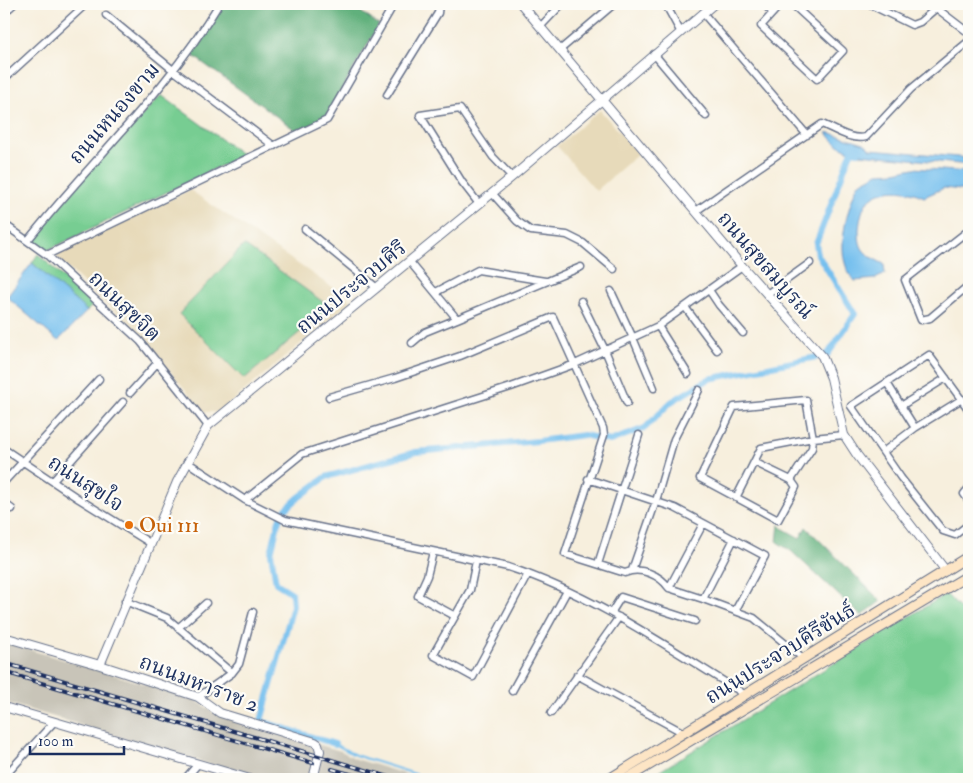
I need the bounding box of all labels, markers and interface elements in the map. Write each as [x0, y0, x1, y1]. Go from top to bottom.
street label: ถนนหนองขาม [63, 57, 166, 170]
street label: ถนนสุขสมบูรณ์ [711, 206, 820, 325]
street label: ถนนประจวบศิริ [291, 235, 412, 340]
street label: ถนนสุขจิต [83, 265, 167, 348]
street label: ถนนสุขใจ [43, 447, 130, 518]
place label: Oui 111 [139, 512, 199, 539]
marker: Oui 111 [123, 519, 135, 531]
street label: ถนนประจวบคีรีขันธ์ [700, 596, 861, 710]
street label: ถนนมหาราช 2 [135, 648, 262, 719]
scale bar [30, 723, 124, 755]
text: 100 m [38, 732, 74, 751]

